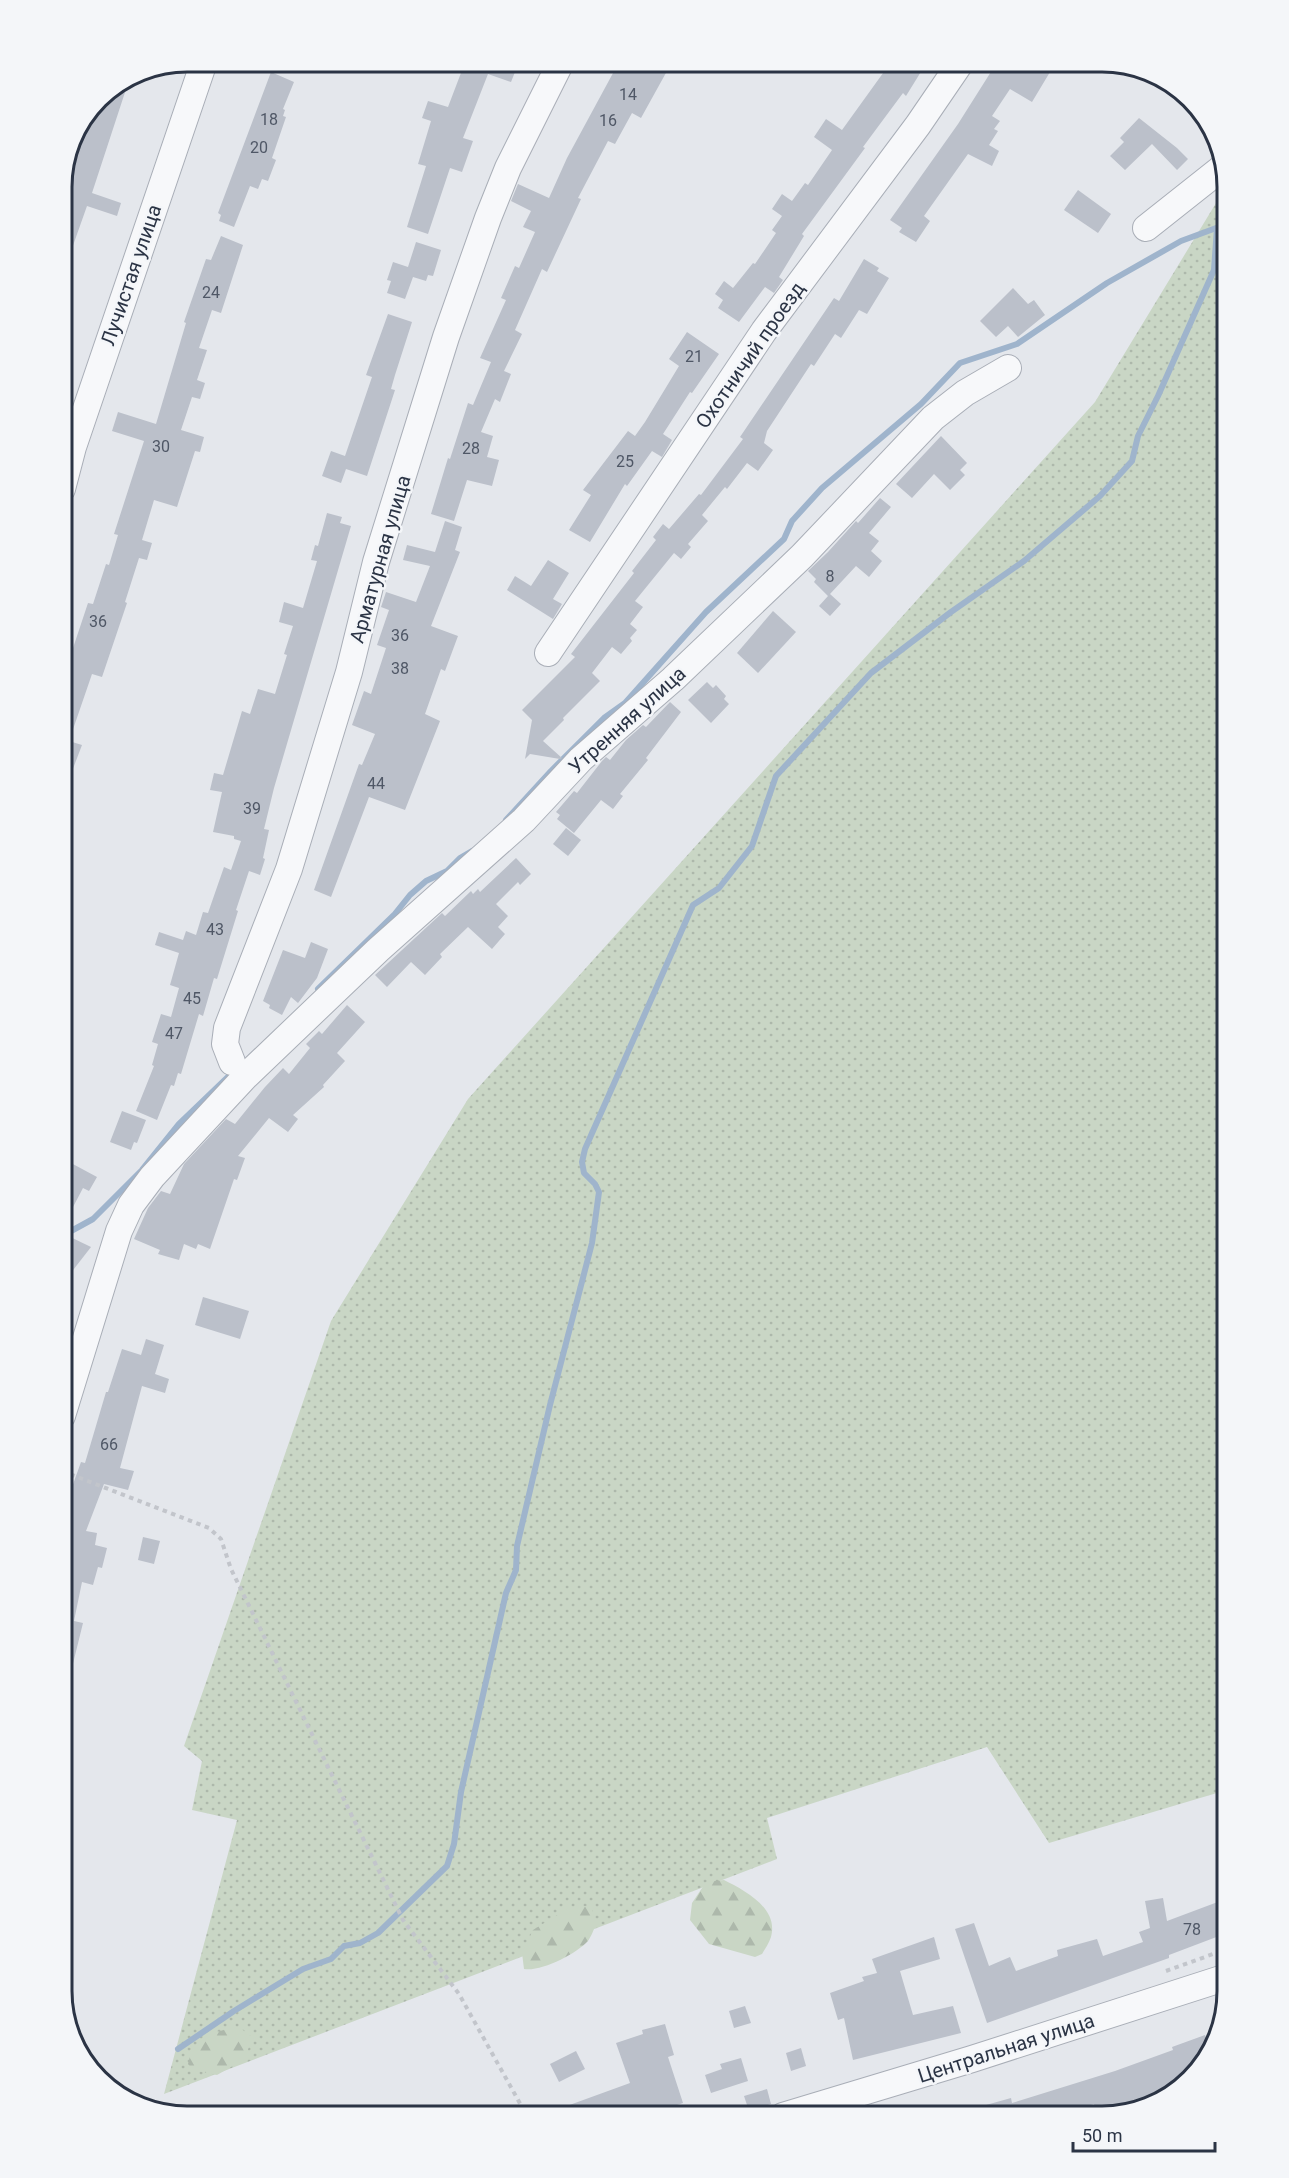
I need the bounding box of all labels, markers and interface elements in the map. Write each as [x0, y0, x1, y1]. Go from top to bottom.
house number: 14 [619, 85, 637, 104]
house number: 18 [260, 110, 278, 129]
house number: 16 [599, 111, 617, 130]
house number: 20 [250, 138, 268, 157]
street label: Лучистая улица [96, 201, 166, 349]
street label: Охотничий проезд [690, 277, 810, 433]
house number: 24 [202, 283, 220, 302]
house number: 21 [685, 347, 703, 366]
house number: 30 [152, 437, 170, 456]
house number: 28 [462, 439, 480, 458]
house number: 25 [616, 452, 634, 471]
street label: Арматурная улица [345, 472, 415, 646]
house number: 8 [826, 567, 835, 586]
house number: 36 [89, 612, 107, 631]
house number: 36 [391, 626, 409, 645]
house number: 38 [391, 659, 409, 678]
street label: Утренняя улица [564, 661, 690, 779]
house number: 44 [367, 774, 385, 793]
house number: 39 [243, 799, 261, 818]
house number: 43 [206, 920, 224, 939]
house number: 45 [183, 989, 201, 1008]
house number: 47 [165, 1024, 183, 1043]
house number: 66 [100, 1435, 118, 1454]
house number: 78 [1183, 1920, 1201, 1939]
street label: Центральная улица [915, 2008, 1097, 2088]
scale bar [1073, 2115, 1216, 2153]
text: 50 m [1082, 2125, 1122, 2146]

